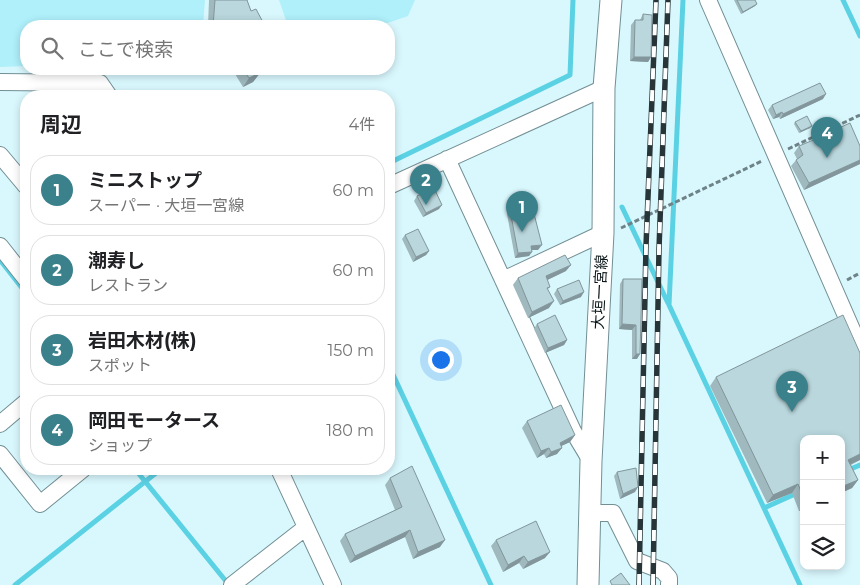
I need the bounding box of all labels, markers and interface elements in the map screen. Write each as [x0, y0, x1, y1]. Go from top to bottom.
search box [20, 20, 395, 75]
icon: search [38, 34, 66, 62]
text: ここで検索 [78, 38, 173, 61]
text: 周辺 [40, 112, 82, 137]
text: 4件 [348, 115, 375, 134]
pin: 4 [811, 117, 843, 158]
pin: 2 [410, 164, 442, 205]
text: ミニストップ [88, 169, 202, 192]
text: 1 [54, 181, 60, 200]
text: 60 m [332, 181, 374, 200]
pin: 1 [506, 191, 538, 232]
text: スーパー · 大垣一宮線 [88, 196, 244, 215]
text: 潮寿し [88, 249, 145, 272]
street label: 大垣一宮線 [588, 254, 611, 330]
text: 2 [52, 261, 62, 280]
text: 60 m [332, 261, 374, 280]
text: レストラン [88, 276, 168, 295]
text: 岩田木材(株) [88, 329, 197, 352]
text: 3 [52, 341, 62, 360]
text: 150 m [327, 341, 374, 360]
your location [428, 347, 454, 373]
text: スポット [88, 356, 152, 375]
pin: 3 [776, 371, 808, 412]
text: 岡田モータース [88, 409, 220, 432]
text: 4 [51, 421, 63, 440]
text: 180 m [326, 421, 374, 440]
map controls [800, 435, 845, 570]
button: + [800, 435, 845, 480]
text: ショップ [88, 436, 152, 455]
button: − [800, 480, 845, 525]
button: layers [800, 525, 845, 570]

